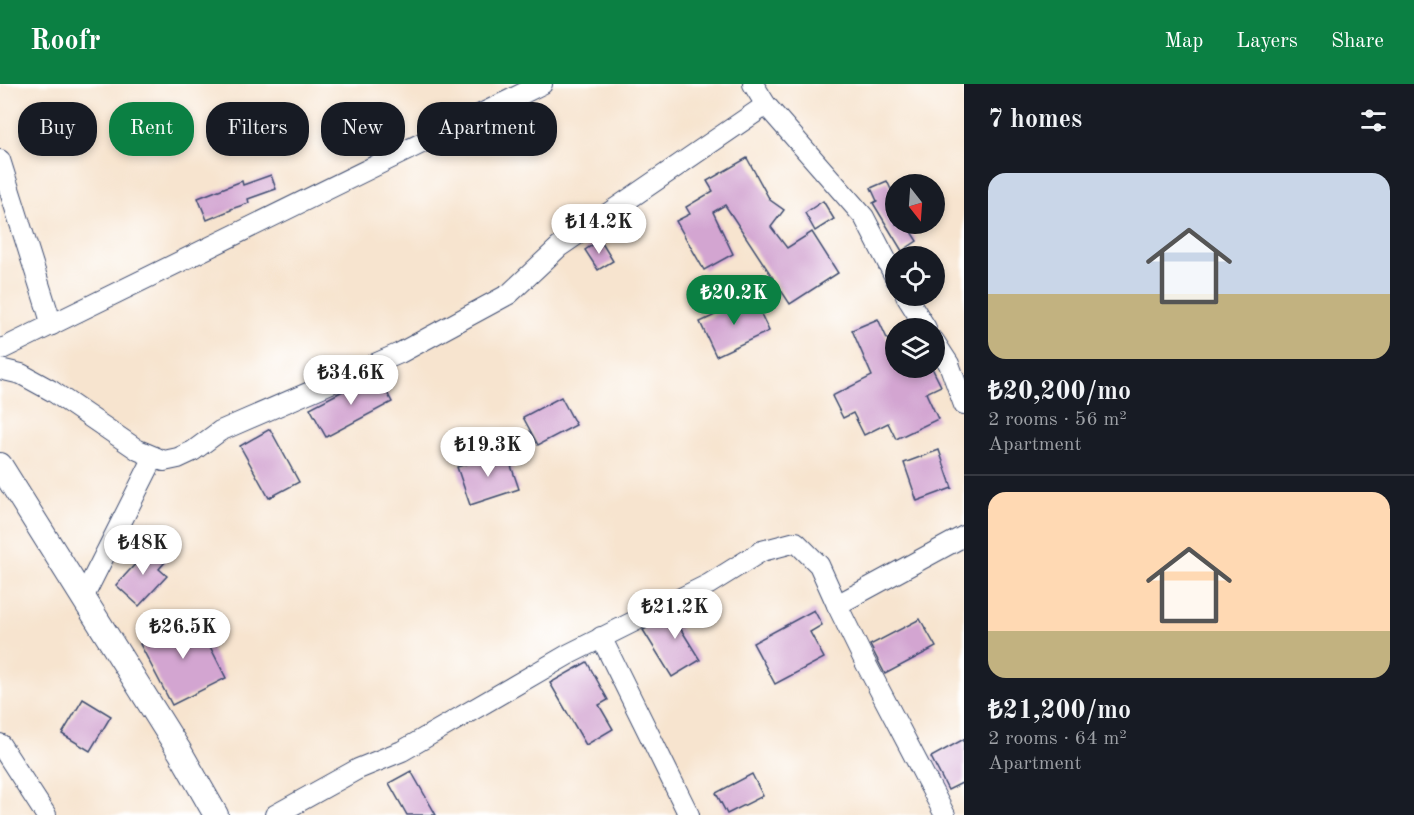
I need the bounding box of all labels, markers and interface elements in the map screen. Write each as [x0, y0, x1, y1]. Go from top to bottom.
text: Roofr [30, 28, 101, 56]
text: Map [1164, 31, 1203, 52]
text: Layers [1236, 31, 1298, 52]
text: Share [1331, 31, 1384, 52]
chip: Buy [18, 102, 97, 156]
chip: Rent [109, 102, 194, 156]
chip: Filters [206, 102, 309, 156]
chip: New [321, 102, 405, 156]
chip: Apartment [417, 102, 557, 156]
icon: filters [1357, 104, 1390, 137]
text: 7 homes [988, 107, 1082, 133]
north arrow [885, 174, 945, 234]
map controls [885, 174, 945, 378]
pin: ₺14.2K [550, 204, 648, 255]
icon: home [1135, 212, 1243, 320]
text: ₺14.2K [565, 213, 633, 233]
button: locate [885, 246, 945, 306]
pin: ₺20.2K [685, 275, 783, 326]
text: ₺20.2K [700, 284, 768, 304]
button: layers [885, 318, 945, 378]
pin: ₺34.6K [302, 355, 400, 406]
text: ₺34.6K [317, 364, 385, 384]
text: ₺20,200/mo [988, 379, 1131, 405]
text: 2 rooms · 56 m² [988, 410, 1127, 430]
pin: ₺19.3K [439, 427, 537, 478]
text: Apartment [988, 435, 1082, 455]
text: ₺19.3K [454, 436, 522, 456]
pin: ₺48K [107, 525, 179, 576]
icon: home [1135, 531, 1243, 639]
text: ₺48K [118, 534, 168, 554]
pin: ₺21.2K [626, 589, 724, 640]
text: ₺21.2K [641, 598, 709, 618]
pin: ₺26.5K [134, 609, 232, 660]
text: ₺26.5K [149, 618, 217, 638]
text: ₺21,200/mo [988, 698, 1131, 724]
text: 2 rooms · 64 m² [988, 729, 1127, 749]
text: Apartment [988, 754, 1082, 774]

